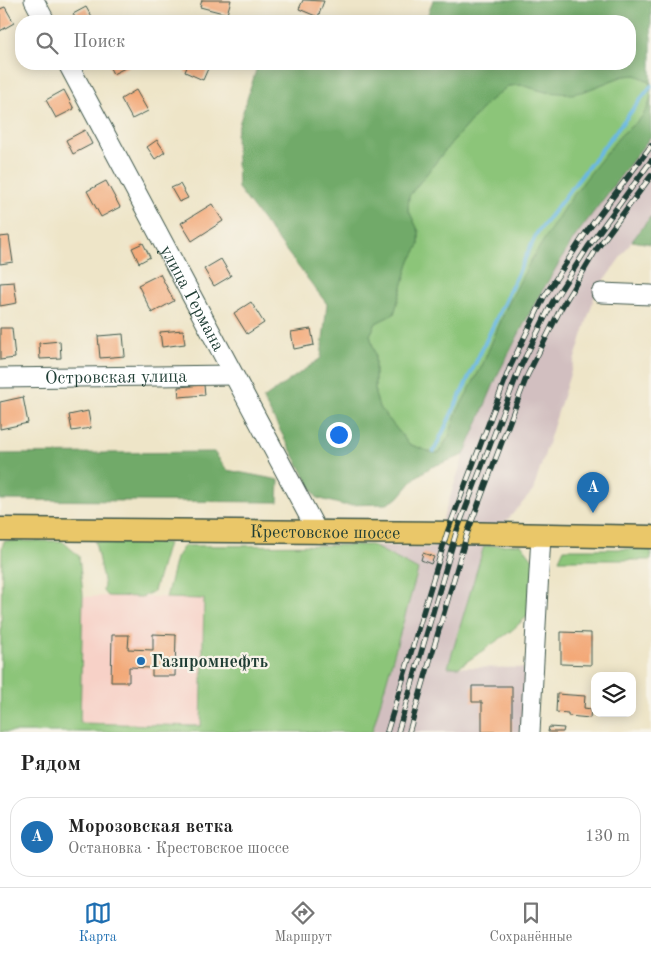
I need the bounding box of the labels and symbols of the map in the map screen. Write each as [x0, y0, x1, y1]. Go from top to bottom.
street label: улица Германа [156, 242, 227, 354]
street label: Островская улица [45, 368, 187, 387]
your location [326, 422, 352, 448]
pin: A [577, 472, 609, 513]
street label: Крестовское шоссе [250, 523, 400, 543]
place label: Газпромнефть [151, 653, 268, 672]
marker: Газпромнефть [135, 655, 147, 667]

